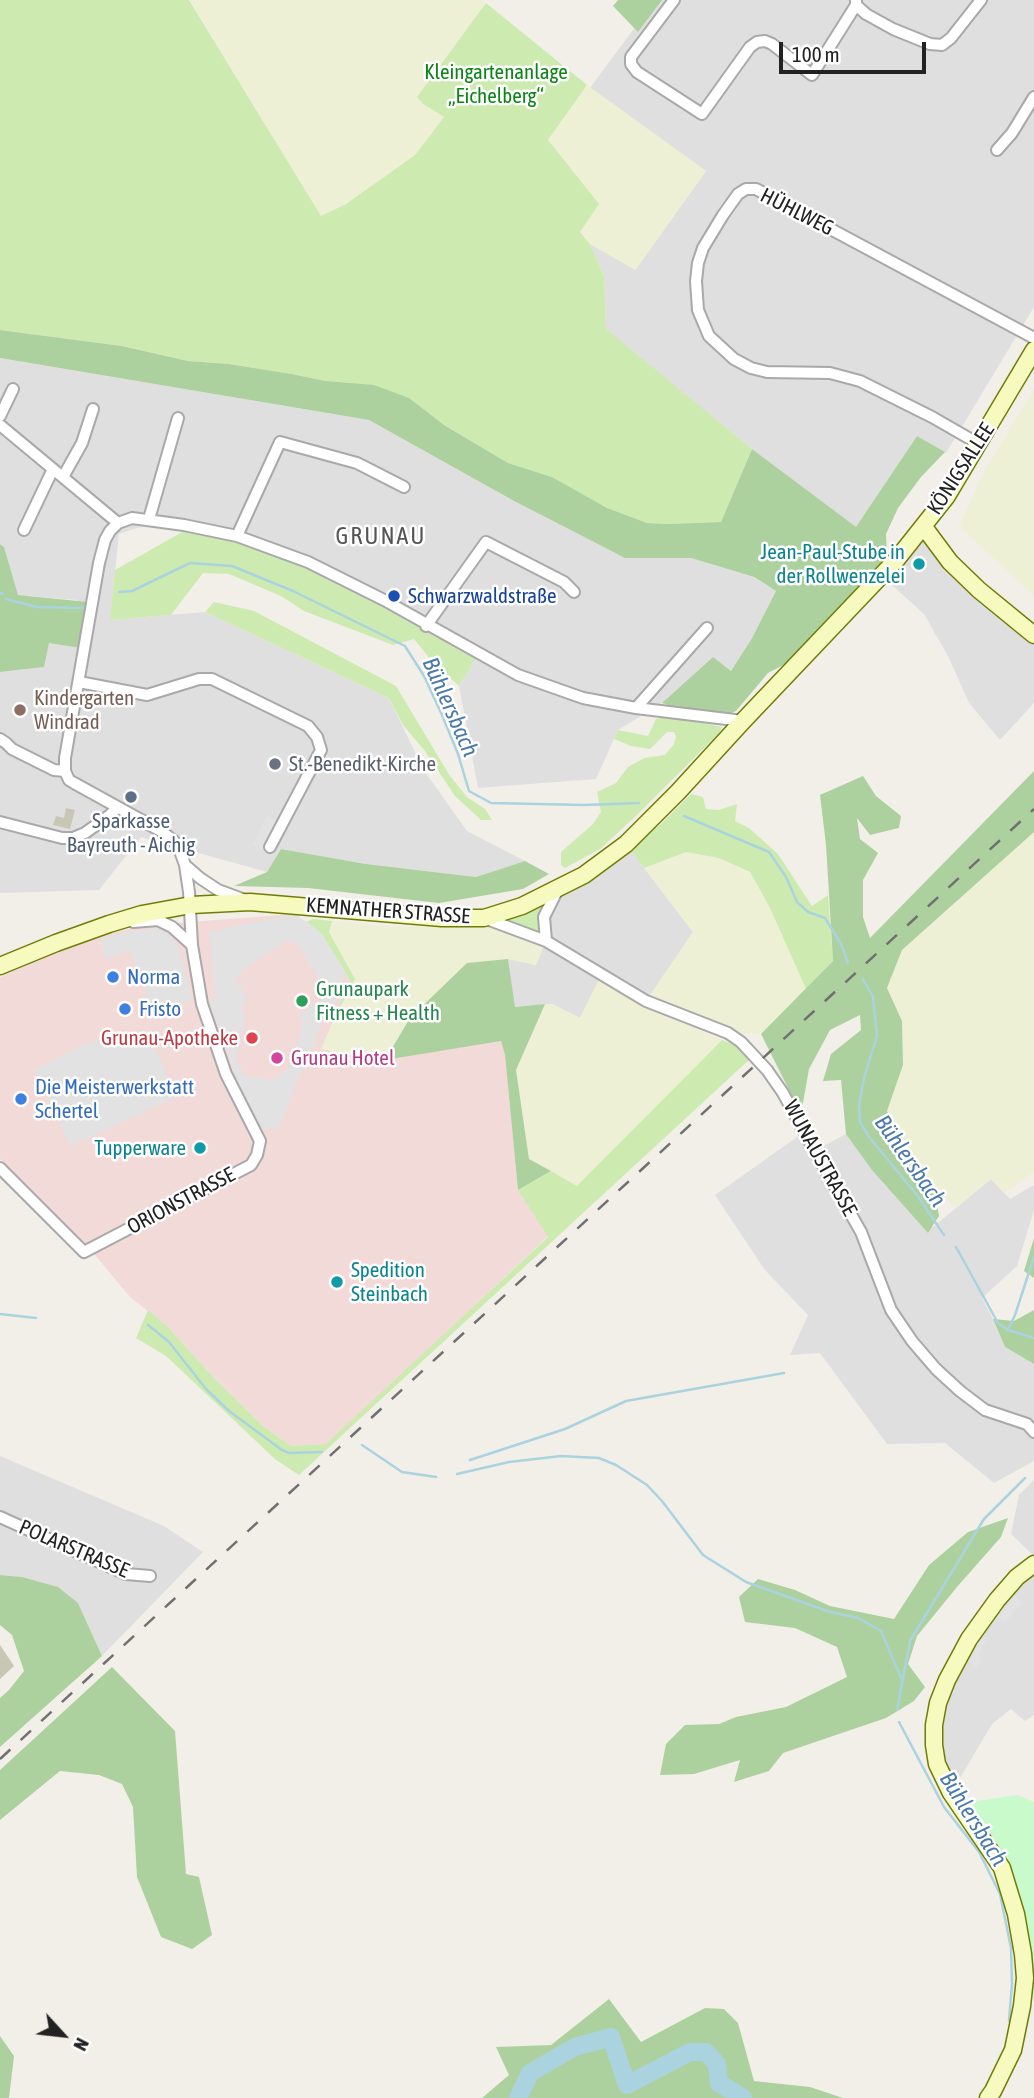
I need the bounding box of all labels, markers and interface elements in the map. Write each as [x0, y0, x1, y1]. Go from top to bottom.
scale bar [782, 28, 929, 72]
text: 100 m [792, 42, 840, 66]
park label: Kleingartenanlage „Eichelberg“ [424, 59, 568, 109]
street label: HÜHLWEG [756, 183, 838, 241]
street label: KÖNIGSALLEE [922, 419, 1000, 519]
district label: GRUNAU [336, 522, 426, 550]
place label: Jean-Paul-Stube in der Rollwenzelei [761, 539, 905, 589]
marker: Jean-Paul-Stube in der Rollwenzelei [911, 556, 927, 572]
place label: Schwarzwaldstraße [408, 583, 556, 609]
marker: Schwarzwaldstraße [386, 588, 402, 604]
water label: Bühlersbach [416, 653, 484, 761]
place label: Kindergarten Windrad [34, 685, 134, 735]
marker: Kindergarten Windrad [12, 702, 28, 718]
place label: St.-Benedikt-Kirche [289, 751, 436, 777]
marker: St.-Benedikt-Kirche [267, 756, 283, 772]
marker: Sparkasse Bayreuth - Aichig [123, 789, 139, 805]
place label: Sparkasse Bayreuth - Aichig [67, 808, 195, 858]
street label: KEMNATHER STRASSE [305, 893, 471, 929]
place label: Norma [127, 964, 180, 990]
marker: Norma [105, 969, 121, 985]
place label: Grunaupark Fitness + Health [316, 976, 440, 1026]
marker: Grunaupark Fitness + Health [294, 993, 310, 1009]
place label: Fristo [139, 996, 181, 1022]
marker: Fristo [117, 1001, 133, 1017]
place label: Grunau-Apotheke [101, 1025, 238, 1051]
marker: Grunau-Apotheke [244, 1030, 260, 1046]
place label: Grunau Hotel [291, 1045, 394, 1071]
marker: Grunau Hotel [269, 1050, 285, 1066]
place label: Die Meisterwerkstatt Schertel [35, 1074, 194, 1124]
marker: Die Meisterwerkstatt Schertel [13, 1091, 29, 1107]
street label: WUNAUSTRASSE [778, 1096, 862, 1220]
water label: Bühlersbach [868, 1110, 952, 1212]
place label: Tupperware [94, 1135, 186, 1161]
marker: Tupperware [192, 1140, 208, 1156]
street label: ORIONSTRASSE [123, 1162, 239, 1240]
place label: Spedition Steinbach [351, 1257, 428, 1307]
marker: Spedition Steinbach [329, 1274, 345, 1290]
street label: POLARSTRASSE [15, 1515, 133, 1583]
water label: Bühlersbach [933, 1767, 1013, 1871]
north arrow [28, 2000, 98, 2070]
text: N [69, 2035, 94, 2055]

